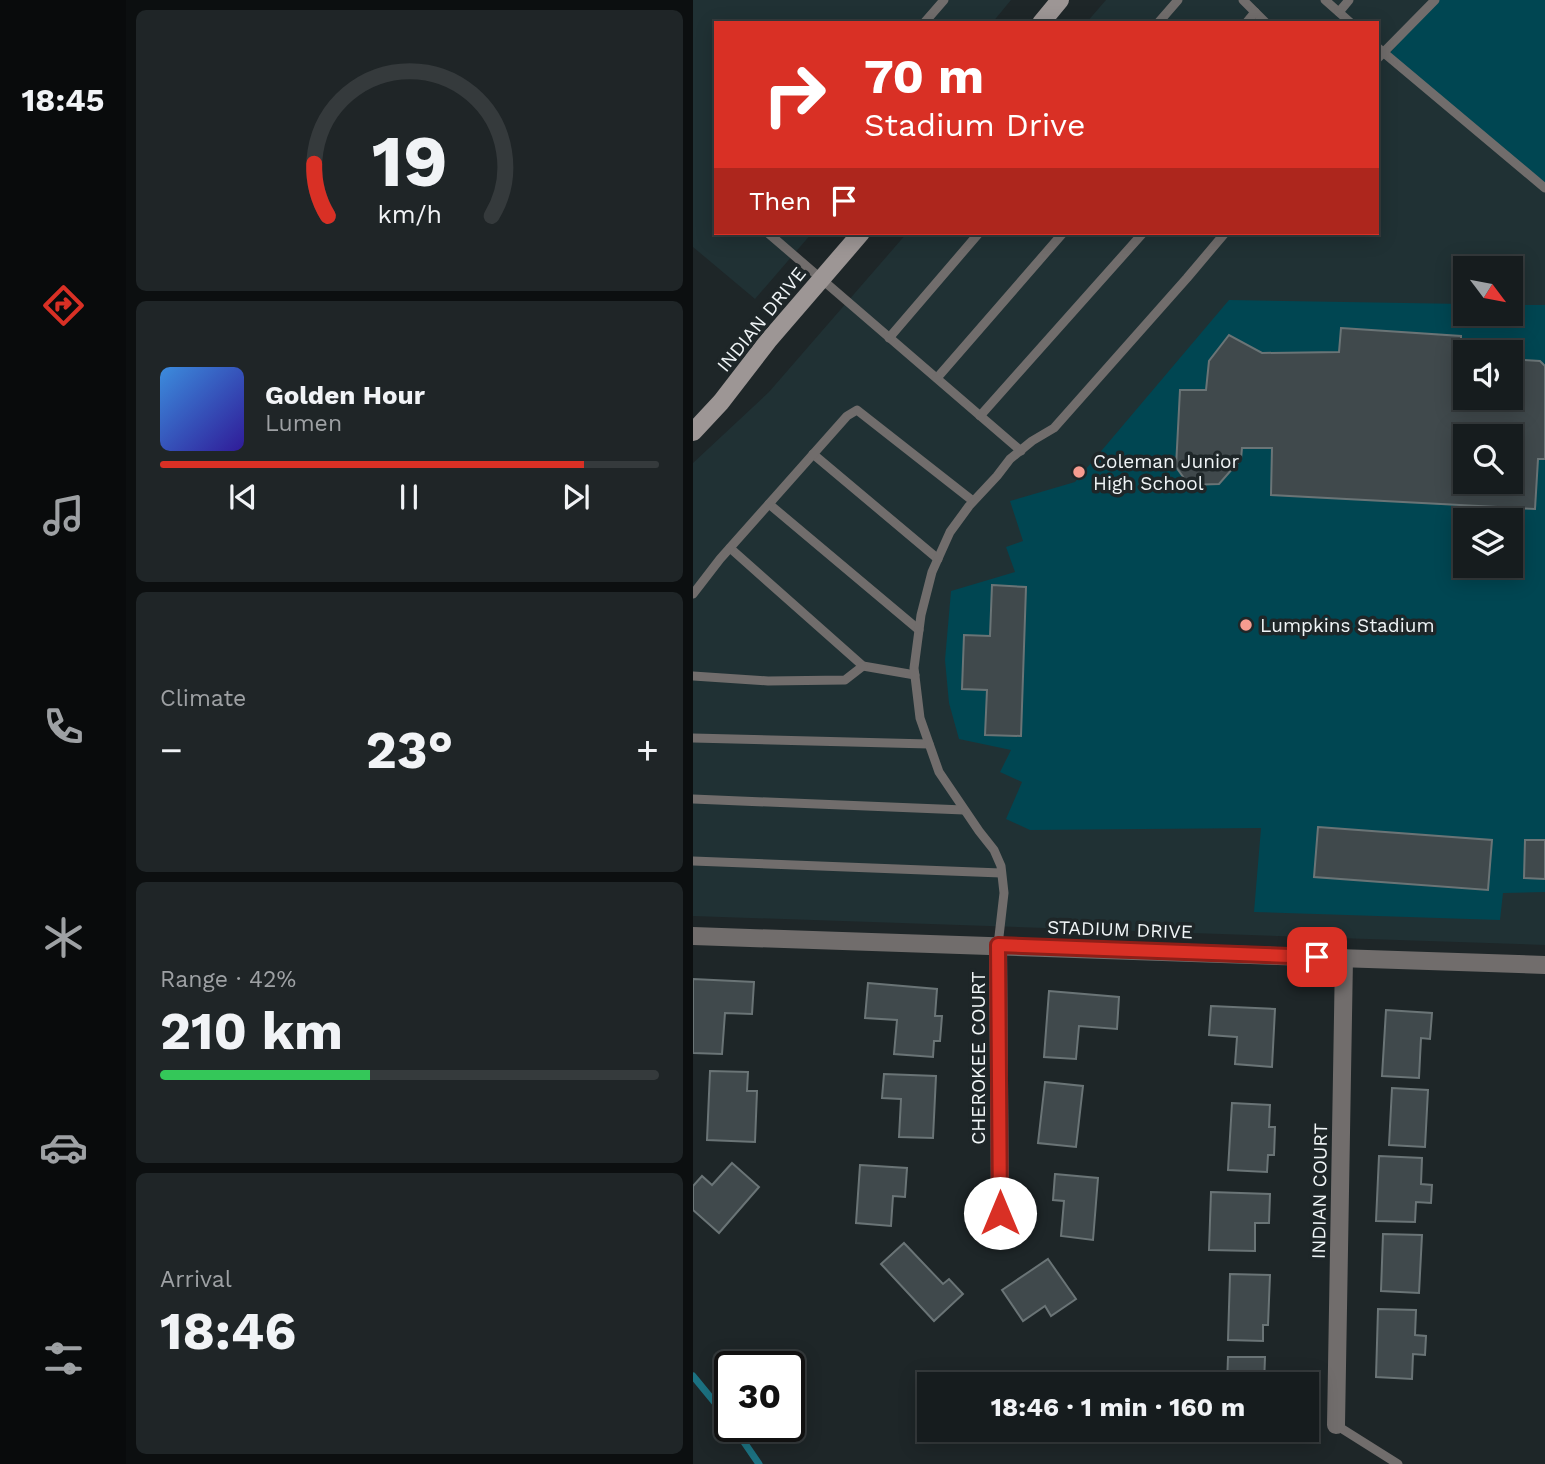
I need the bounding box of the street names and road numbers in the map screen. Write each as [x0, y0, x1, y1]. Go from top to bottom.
street label: INDIAN DRIVE [712, 262, 811, 376]
street label: STADIUM DRIVE [1047, 915, 1193, 944]
street label: CHEROKEE COURT [967, 971, 990, 1145]
street label: INDIAN COURT [1307, 1123, 1332, 1259]

